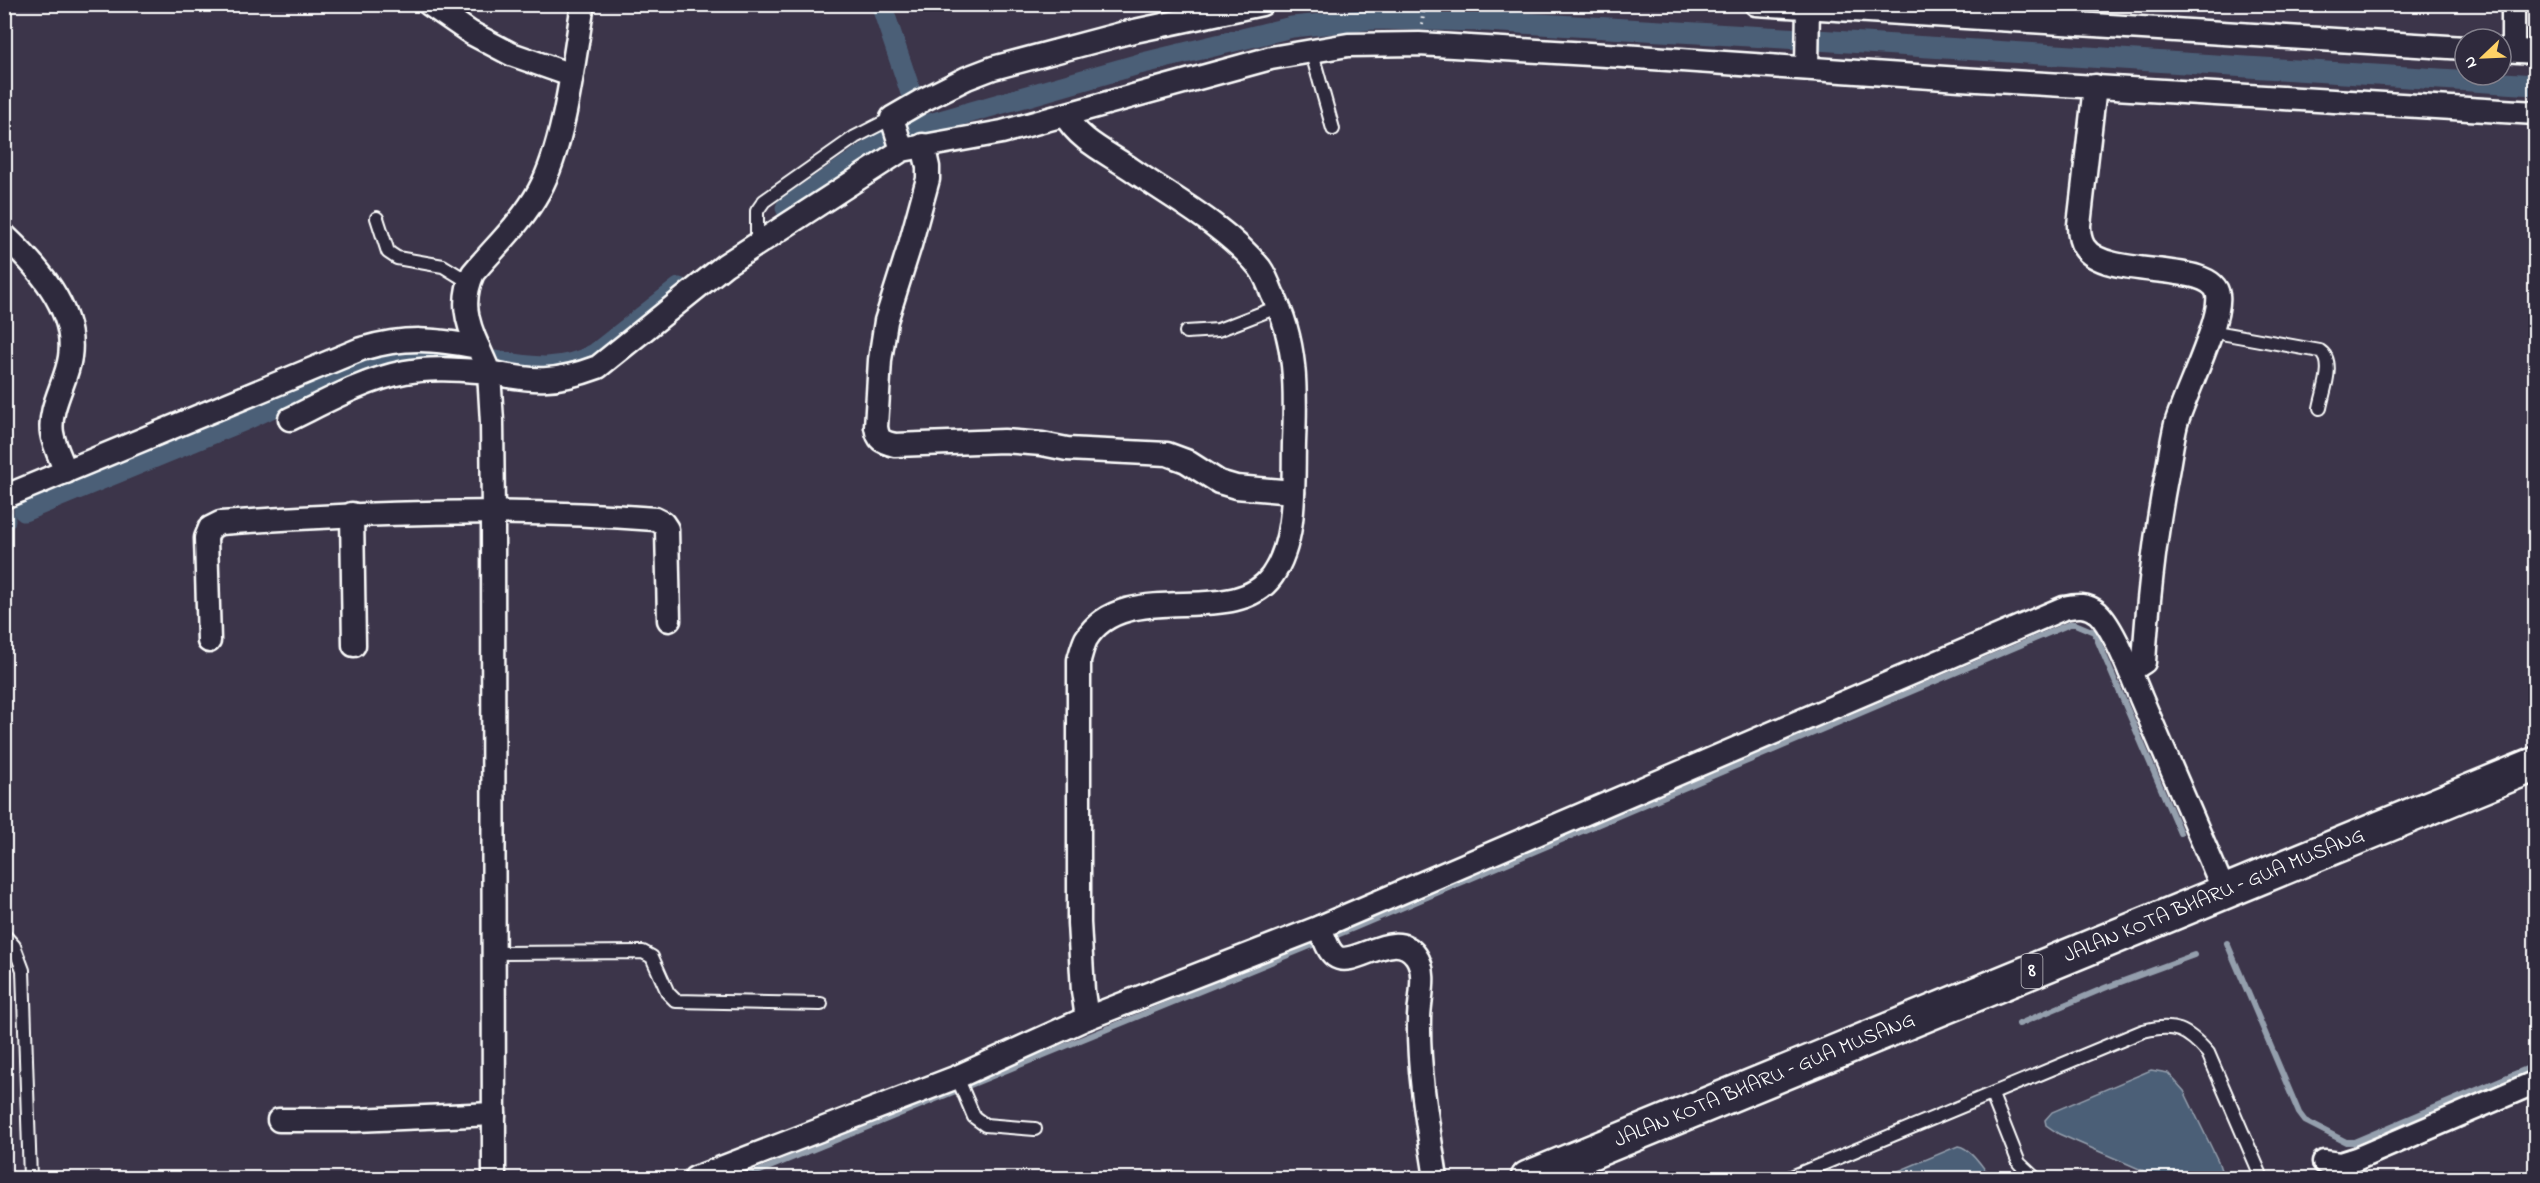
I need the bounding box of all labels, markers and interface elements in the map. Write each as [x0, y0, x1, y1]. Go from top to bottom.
north arrow [2453, 27, 2513, 87]
text: N [2458, 52, 2484, 72]
street label: JALAN KOTA BHARU – GUA MUSANG [2059, 821, 2369, 971]
road number: 8 [2022, 954, 2042, 988]
street label: JALAN KOTA BHARU – GUA MUSANG [1610, 1006, 1920, 1156]

